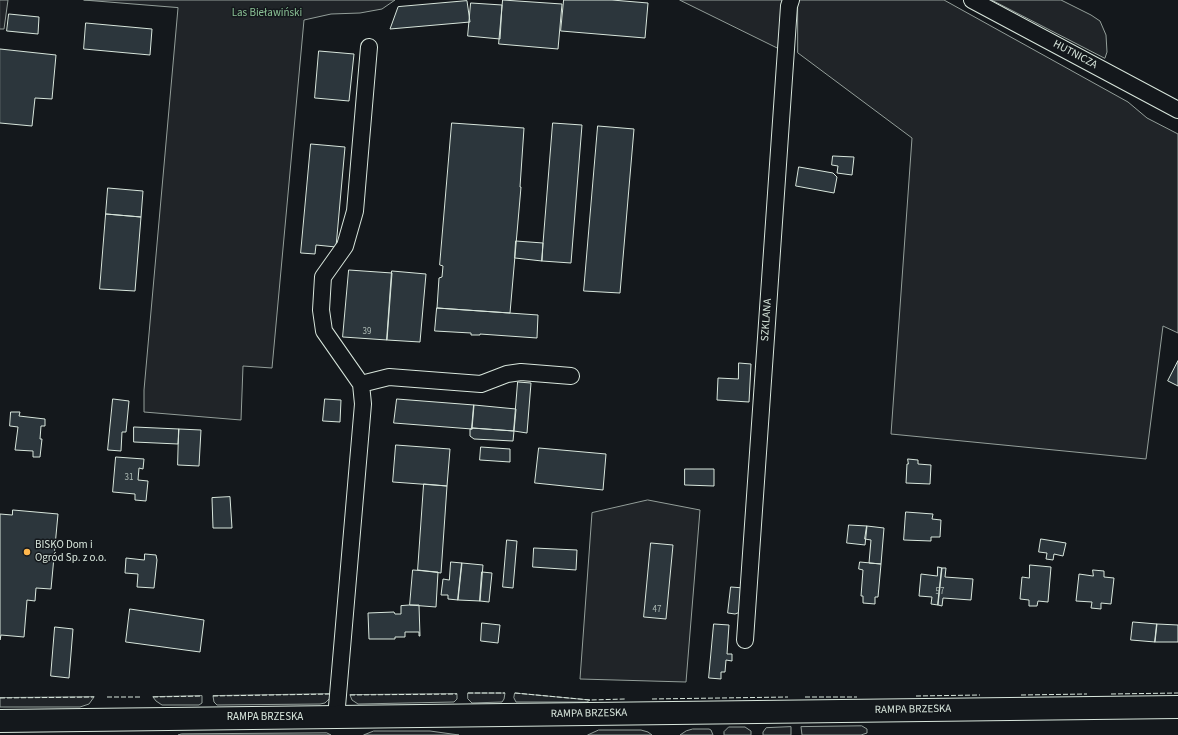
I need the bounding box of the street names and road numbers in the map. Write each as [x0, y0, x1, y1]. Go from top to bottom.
street label: HUTNICZA [1051, 38, 1099, 72]
street label: SZKLANA [759, 298, 775, 342]
street label: RAMPA BRZESKA [875, 703, 951, 717]
street label: RAMPA BRZESKA [551, 707, 627, 721]
street label: RAMPA BRZESKA [227, 711, 303, 725]

